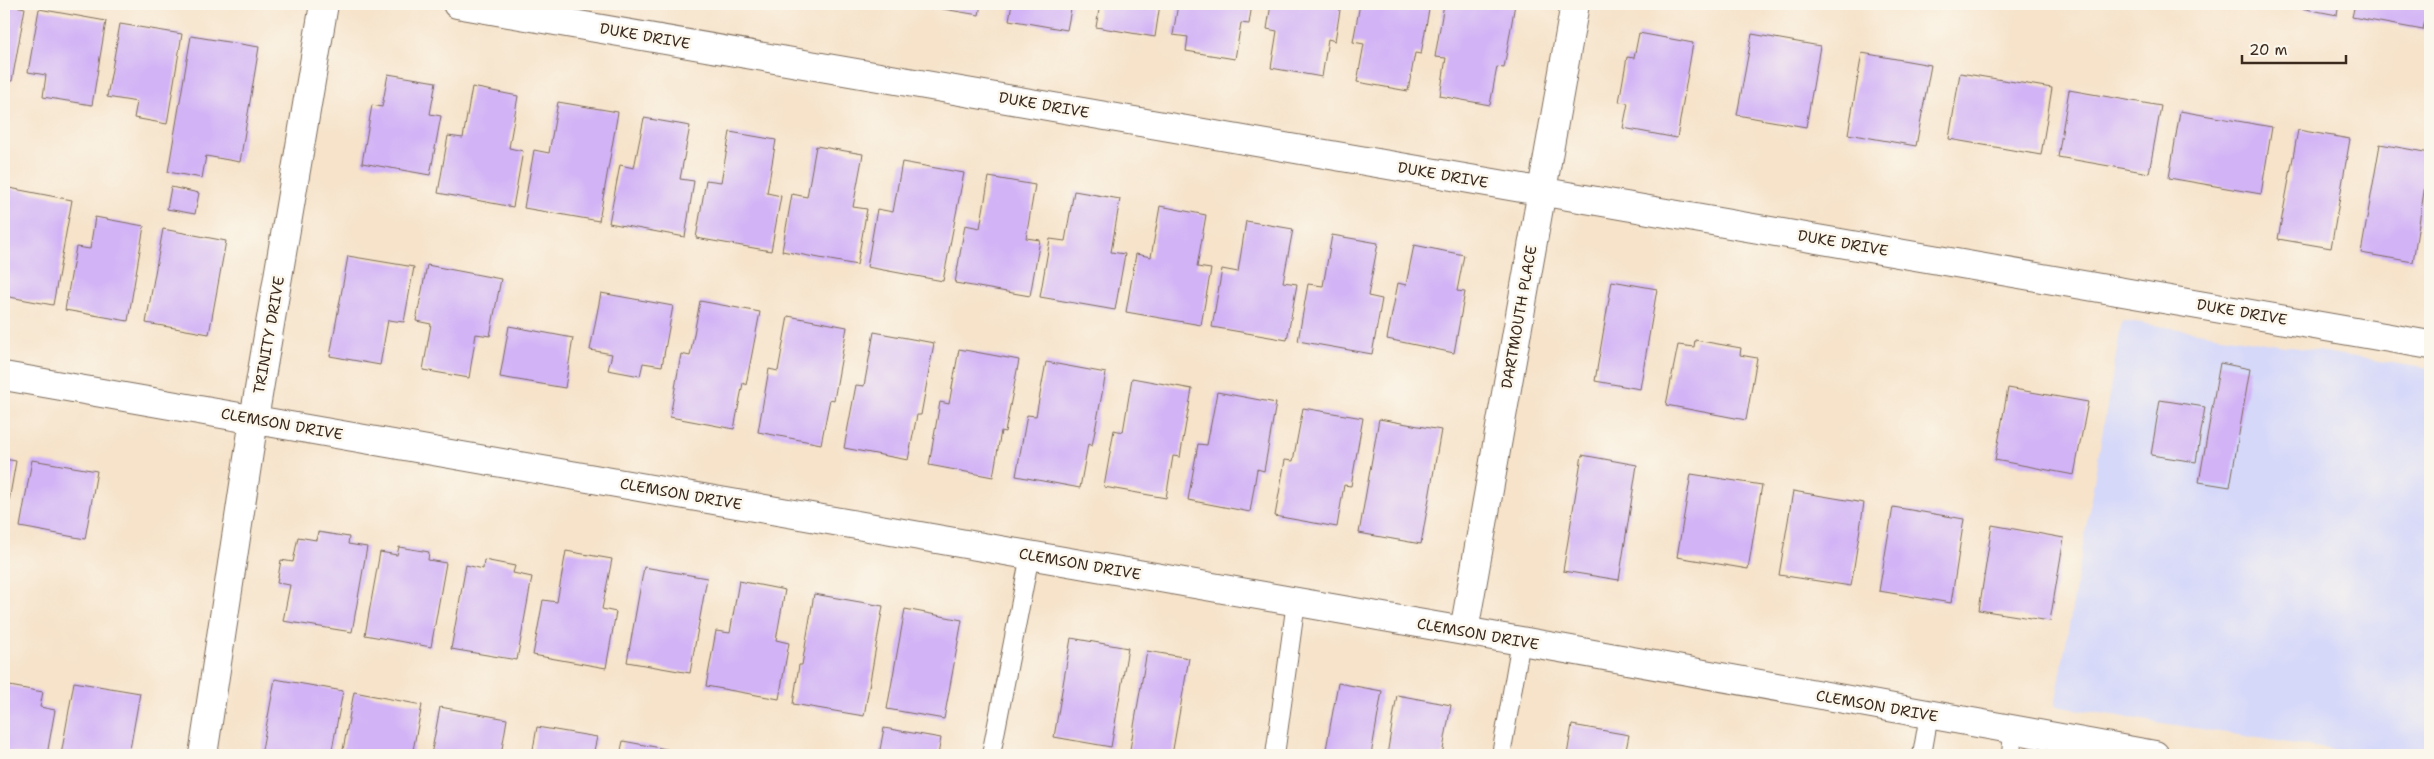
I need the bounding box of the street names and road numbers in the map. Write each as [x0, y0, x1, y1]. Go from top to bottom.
street label: DUKE DRIVE [598, 18, 692, 54]
street label: DUKE DRIVE [997, 87, 1091, 123]
street label: DUKE DRIVE [1396, 157, 1490, 193]
street label: DUKE DRIVE [1796, 225, 1890, 261]
street label: DARTMOUTH PLACE [1497, 244, 1541, 390]
street label: TRINITY DRIVE [249, 275, 289, 395]
street label: DUKE DRIVE [2195, 294, 2289, 330]
street label: CLEMSON DRIVE [219, 403, 345, 445]
street label: CLEMSON DRIVE [618, 473, 744, 515]
street label: CLEMSON DRIVE [1017, 543, 1143, 585]
street label: CLEMSON DRIVE [1415, 613, 1541, 655]
street label: CLEMSON DRIVE [1814, 685, 1940, 727]

